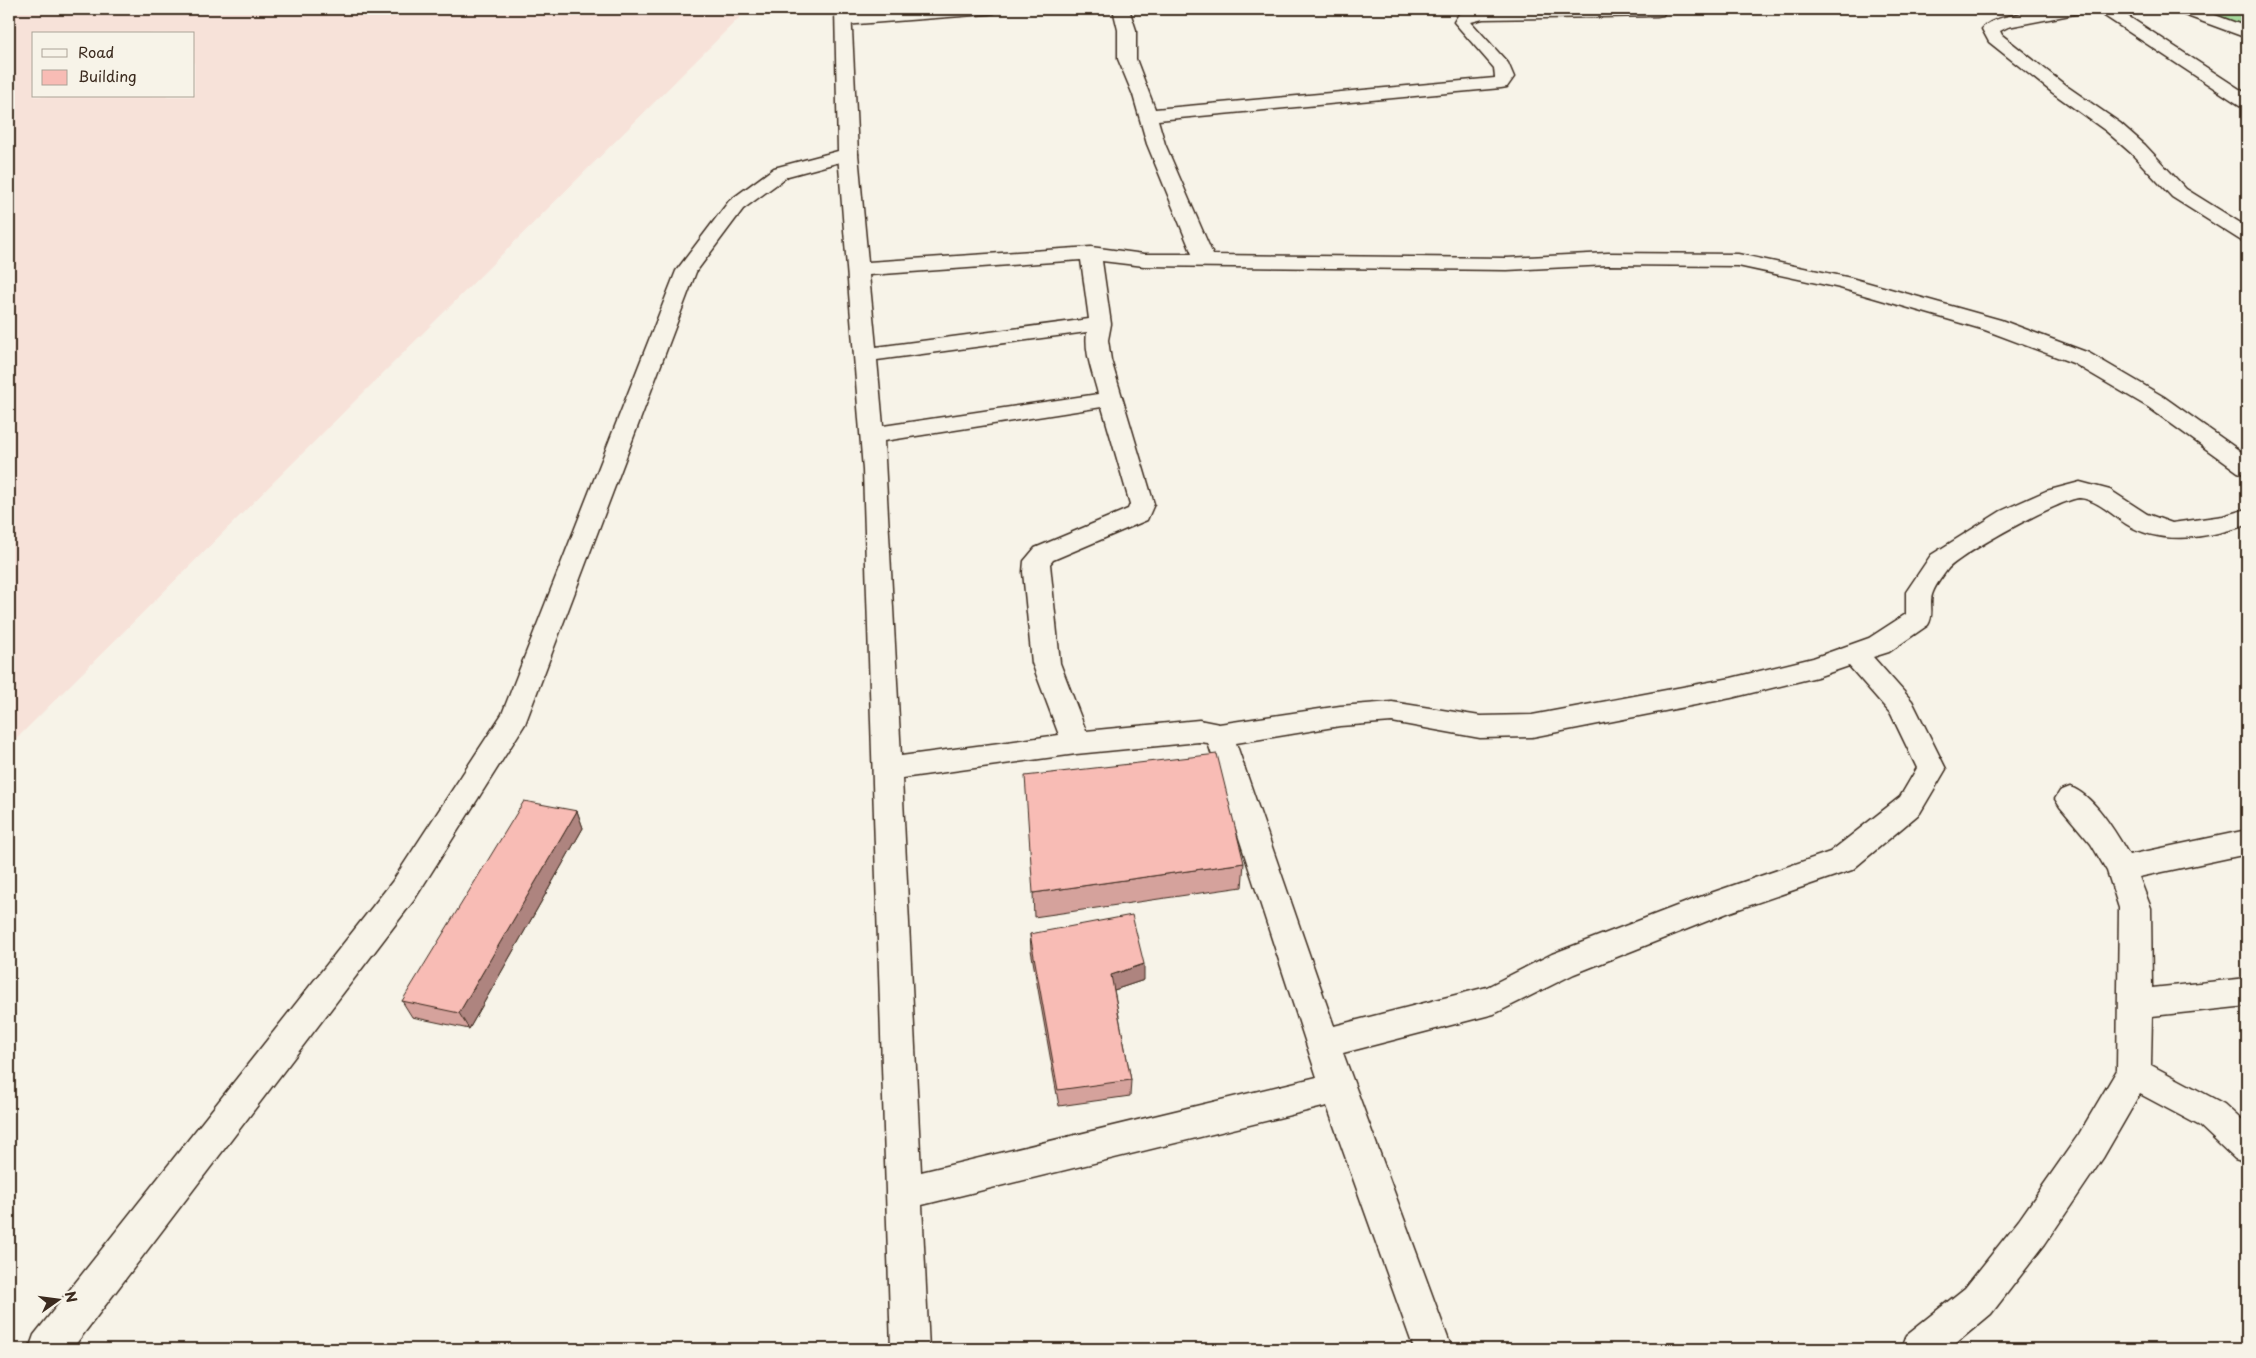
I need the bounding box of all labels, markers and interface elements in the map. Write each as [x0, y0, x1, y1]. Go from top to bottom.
legend [32, 32, 195, 98]
text: Road [78, 40, 114, 63]
text: Building [78, 64, 137, 87]
north arrow [32, 1276, 82, 1326]
text: N [60, 1289, 83, 1305]

